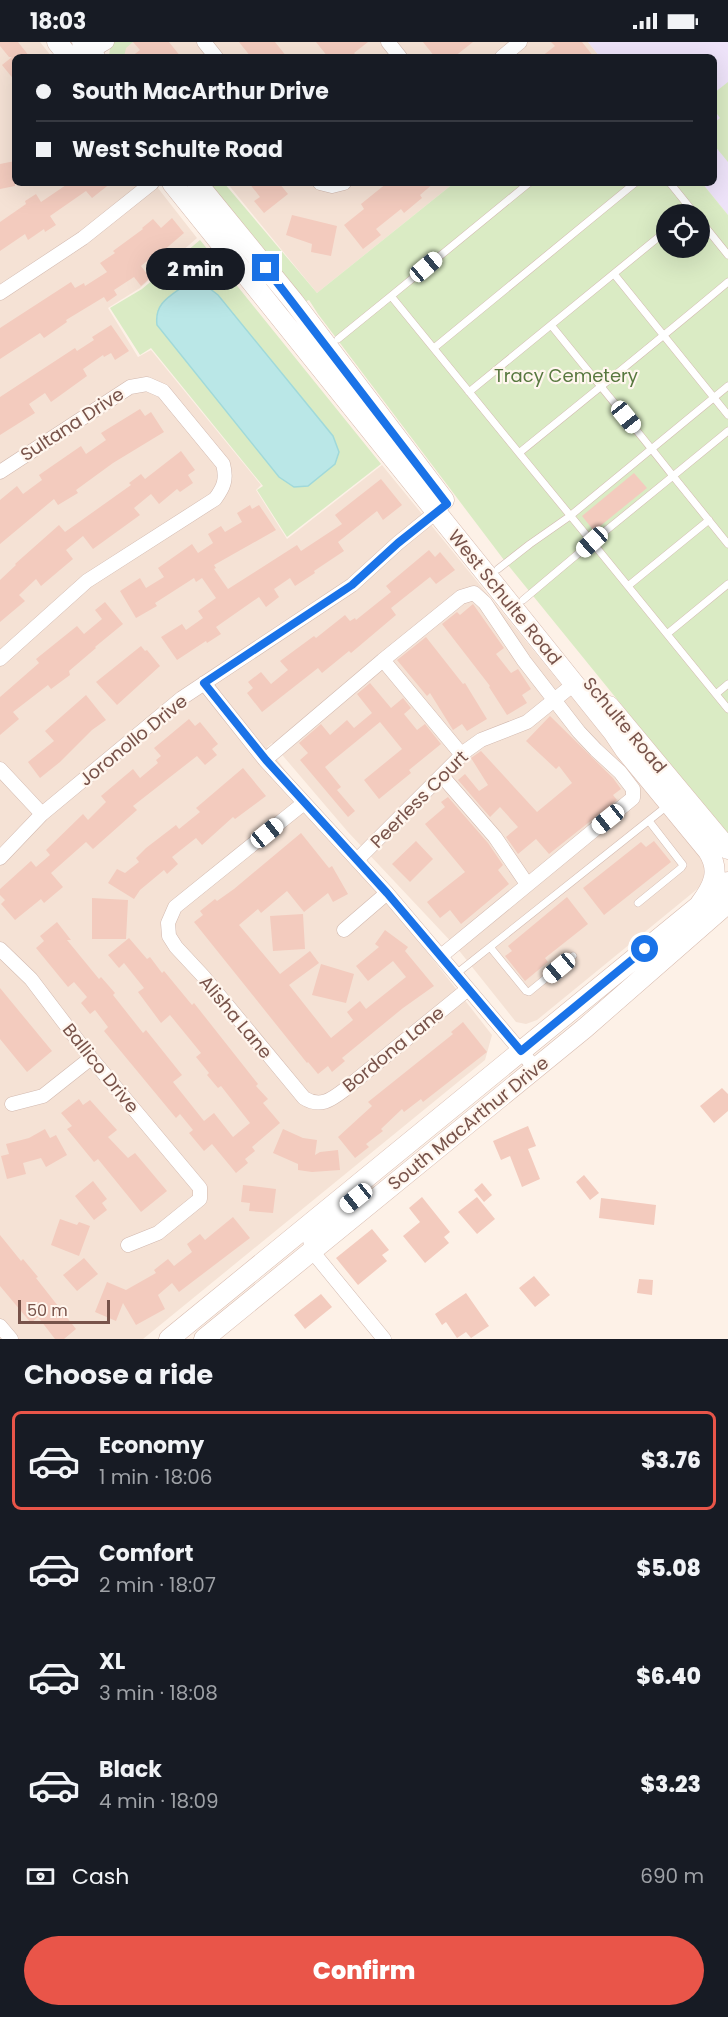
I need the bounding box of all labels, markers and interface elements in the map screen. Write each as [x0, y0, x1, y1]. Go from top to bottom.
text: 18:03 [30, 6, 86, 37]
text: South MacArthur Drive [72, 76, 329, 107]
text: West Schulte Road [72, 134, 283, 165]
map controls [656, 204, 710, 258]
button: locate [656, 204, 710, 258]
callout: 2 min [146, 247, 245, 289]
car [406, 249, 446, 285]
route end [252, 254, 279, 281]
text: 2 min [167, 255, 224, 283]
park label: Tracy Cemetery [494, 363, 638, 388]
street label: Sultana Drive [15, 381, 129, 467]
car [608, 397, 644, 437]
car [573, 523, 611, 561]
street label: West Schulte Road [442, 524, 568, 670]
street label: Schulte Road [577, 672, 673, 778]
street label: Joronollo Drive [74, 689, 192, 791]
street label: Peerless Court [365, 745, 473, 853]
car [588, 801, 628, 837]
car [247, 815, 287, 851]
route start [631, 935, 658, 962]
car [539, 950, 579, 986]
street label: Alisha Lane [194, 970, 278, 1064]
street label: Bordona Lane [337, 1000, 449, 1098]
street label: Ballico Drive [57, 1018, 145, 1118]
street label: South MacArthur Drive [382, 1050, 554, 1196]
car [336, 1180, 376, 1216]
scale bar [18, 1297, 110, 1324]
text: 50 m [27, 1299, 68, 1322]
text: Choose a ride [24, 1356, 213, 1393]
text: Economy [99, 1430, 204, 1461]
icon: car [27, 1434, 81, 1488]
text: $3.76 [641, 1445, 701, 1476]
text: 1 min · 18:06 [99, 1463, 213, 1491]
text: Comfort [99, 1538, 193, 1569]
icon: car [27, 1542, 81, 1596]
text: $5.08 [637, 1553, 701, 1584]
text: 2 min · 18:07 [99, 1571, 216, 1599]
text: XL [99, 1646, 125, 1677]
icon: car [27, 1650, 81, 1704]
text: $6.40 [636, 1661, 701, 1692]
text: 3 min · 18:08 [99, 1679, 218, 1707]
text: Black [99, 1754, 162, 1785]
icon: car [27, 1758, 81, 1812]
text: $3.23 [640, 1769, 701, 1800]
text: 4 min · 18:09 [99, 1787, 219, 1815]
icon: cash [24, 1860, 57, 1893]
text: Cash [72, 1861, 129, 1892]
text: 690 m [640, 1862, 704, 1890]
button: Confirm [24, 1936, 704, 2005]

